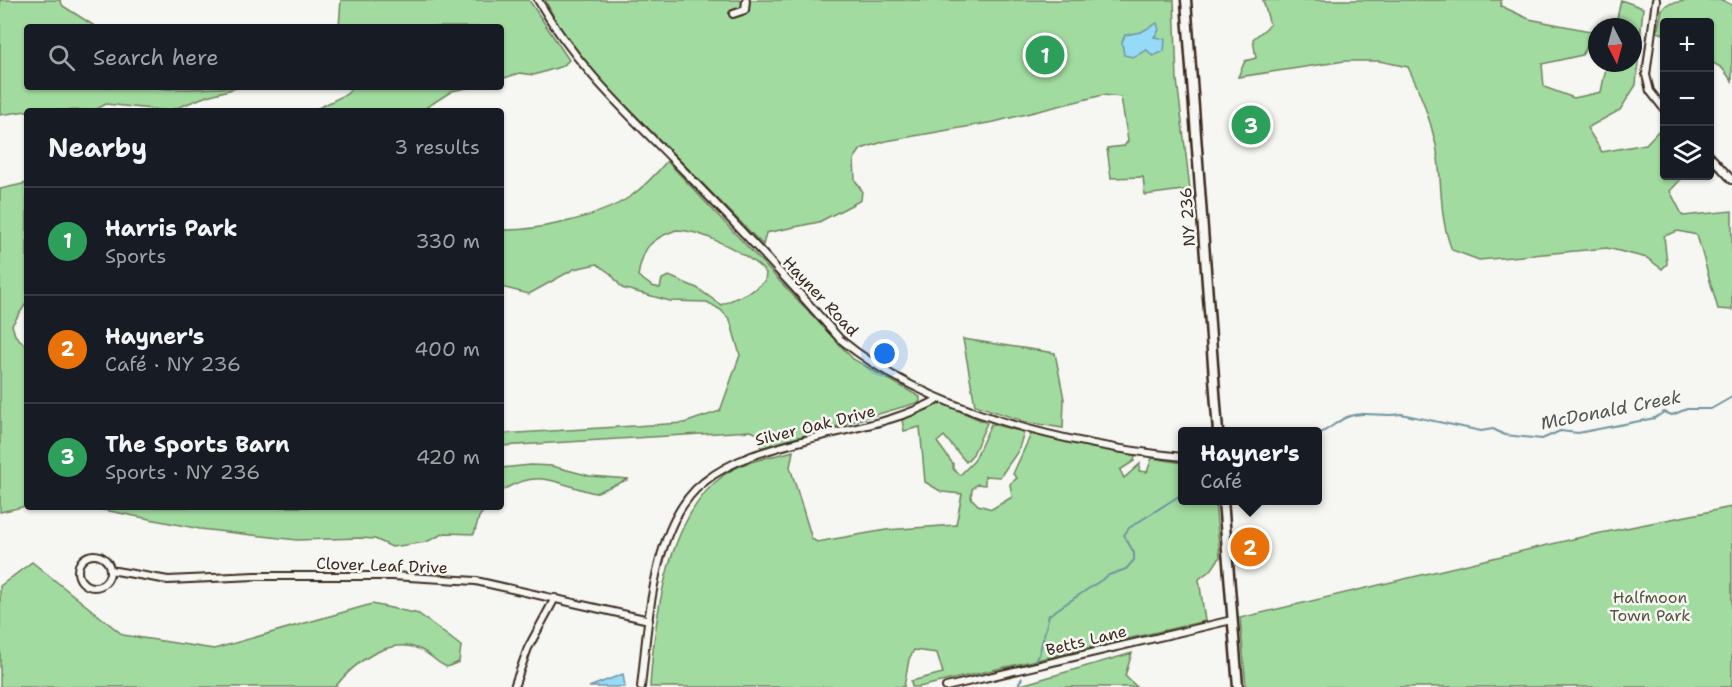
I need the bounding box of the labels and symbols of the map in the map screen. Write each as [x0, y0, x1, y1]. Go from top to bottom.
north arrow [1588, 18, 1642, 72]
pin: 1 [1026, 32, 1064, 78]
pin: 3 [1232, 102, 1270, 148]
street label: NY 236 [1175, 186, 1200, 247]
street label: Hayner Road [778, 252, 863, 341]
your location [870, 339, 899, 368]
water label: McDonald Creek [1539, 384, 1684, 435]
street label: Silver Oak Drive [753, 400, 877, 451]
pin: 2 [1230, 524, 1270, 570]
street label: Clover Leaf Drive [316, 553, 448, 578]
park label: Halfmoon Town Park [1610, 587, 1690, 626]
street label: Betts Lane [1044, 620, 1129, 661]

